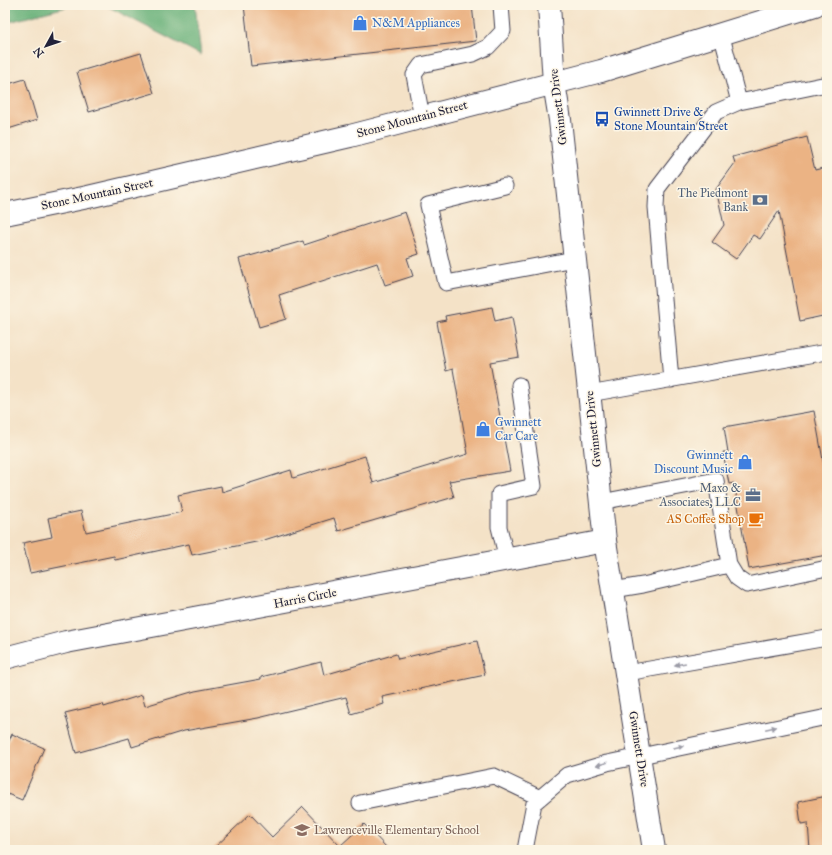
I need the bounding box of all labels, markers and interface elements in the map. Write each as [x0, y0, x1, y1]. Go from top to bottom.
shop icon: N&M Appliances [351, 14, 369, 32]
place label: N&M Appliances [372, 16, 460, 30]
north arrow [26, 26, 66, 66]
text: N [30, 44, 47, 60]
street label: Gwinnett Drive [546, 68, 570, 146]
street label: Stone Mountain Street [355, 97, 470, 141]
place label: Gwinnett Drive & Stone Mountain Street [614, 105, 729, 133]
bus stop icon: Gwinnett Drive & Stone Mountain Street [593, 110, 611, 128]
street label: Stone Mountain Street [40, 175, 155, 213]
place label: The Piedmont Bank [678, 186, 749, 214]
bank icon: The Piedmont Bank [751, 191, 769, 209]
street label: Gwinnett Drive [582, 390, 604, 468]
place label: Gwinnett Car Care [495, 415, 542, 443]
shop icon: Gwinnett Car Care [474, 420, 492, 438]
place label: Gwinnett Discount Music [654, 448, 734, 476]
shop icon: Gwinnett Discount Music [736, 453, 754, 471]
place label: Maxo & Associates, LLC [658, 481, 741, 509]
office icon: Maxo & Associates, LLC [744, 486, 762, 504]
cafe icon: AS Coffee Shop [747, 510, 765, 528]
place label: AS Coffee Shop [666, 512, 744, 526]
street label: Harris Circle [272, 585, 338, 611]
one-way arrow [674, 662, 686, 668]
street label: Gwinnett Drive [626, 710, 652, 788]
one-way arrow [765, 724, 778, 730]
one-way arrow [672, 744, 684, 750]
one-way arrow [596, 761, 608, 767]
school or university icon: Lawrenceville Elementary School [293, 821, 311, 839]
place label: Lawrenceville Elementary School [314, 823, 480, 837]

